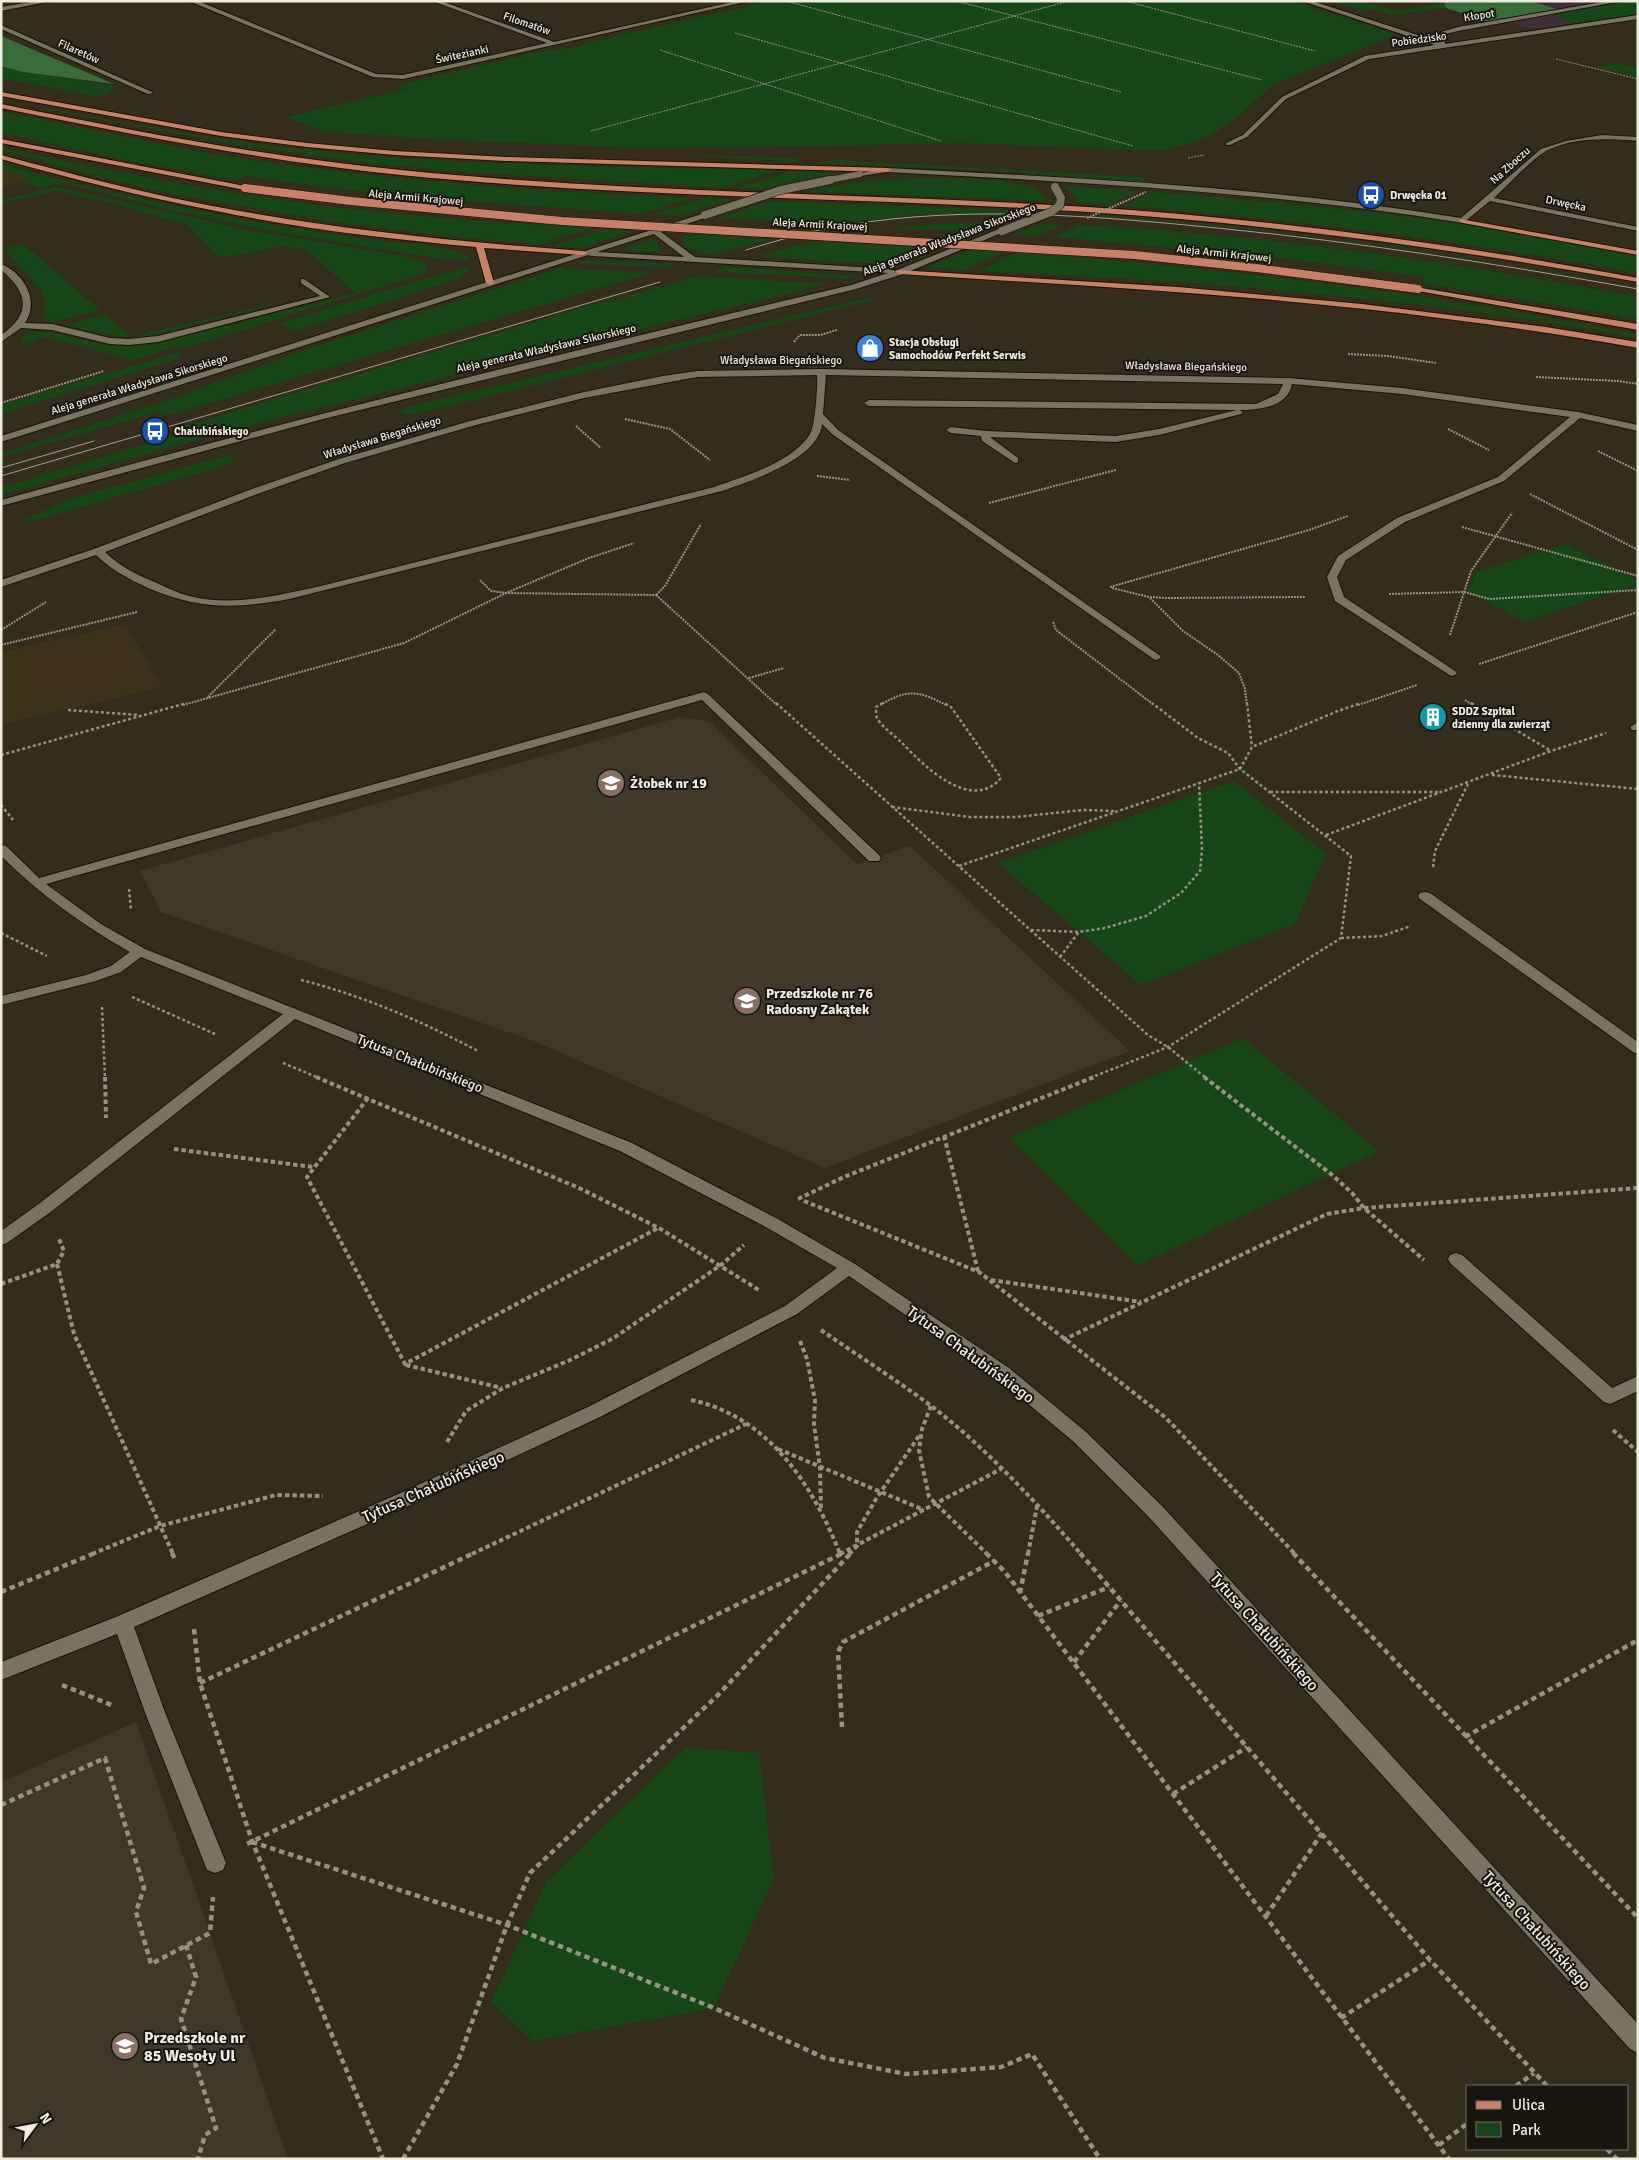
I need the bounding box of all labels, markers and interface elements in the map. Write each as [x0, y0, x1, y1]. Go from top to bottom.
street label: Kłopot [1463, 7, 1496, 24]
street label: Filomatów [502, 9, 552, 38]
street label: Pobiedzisko [1391, 29, 1448, 50]
street label: Filaretów [56, 37, 102, 66]
street label: Świtezianki [434, 42, 490, 66]
street label: Na Zboczu [1488, 144, 1533, 187]
bus stop icon: Drwęcka 01 [1356, 180, 1386, 210]
street label: Aleja Armii Krajowej [368, 187, 464, 208]
place label: Drwęcka 01 [1390, 189, 1447, 202]
street label: Drwęcka [1544, 193, 1588, 214]
street label: Aleja generała Władysława Sikorskiego [861, 200, 1038, 279]
street label: Aleja Armii Krajowej [772, 216, 868, 233]
street label: Aleja Armii Krajowej [1176, 242, 1272, 265]
street label: Aleja generała Władysława Sikorskiego [455, 321, 638, 376]
shop icon: Stacja Obsługi Samochodów Perfekt Serwis [855, 333, 885, 363]
place label: Stacja Obsługi Samochodów Perfekt Serwis [889, 336, 1026, 362]
street label: Aleja generała Władysława Sikorskiego [49, 351, 229, 418]
street label: Władysława Biegańskiego [720, 354, 842, 367]
street label: Władysława Biegańskiego [1125, 359, 1247, 374]
street label: Władysława Biegańskiego [322, 413, 443, 462]
bus stop icon: Chałubińskiego [140, 416, 170, 446]
place label: Chałubińskiego [174, 425, 249, 438]
building icon: SDDZ Szpital dzienny dla zwierząt [1418, 702, 1448, 732]
place label: SDDZ Szpital dzienny dla zwierząt [1452, 705, 1550, 731]
school or university icon: Żłobek nr 19 [596, 768, 626, 798]
place label: Żłobek nr 19 [630, 775, 707, 792]
place label: Przedszkole nr 76 Radosny Zakątek [766, 985, 873, 1018]
school or university icon: Przedszkole nr 76 Radosny Zakątek [732, 986, 762, 1016]
street label: Tytusa Chałubińskiego [354, 1030, 485, 1097]
street label: Tytusa Chałubińskiego [902, 1302, 1038, 1408]
street label: Tytusa Chałubińskiego [359, 1447, 508, 1527]
street label: Tytusa Chałubińskiego [1205, 1568, 1323, 1695]
street label: Tytusa Chałubińskiego [1477, 1867, 1595, 1994]
place label: Przedszkole nr 85 Wesoły Ul [144, 2028, 246, 2066]
school or university icon: Przedszkole nr 85 Wesoły Ul [110, 2031, 140, 2061]
legend [1466, 2085, 1629, 2150]
text: Ulica [1512, 2096, 1545, 2114]
north arrow [10, 2100, 60, 2150]
text: N [36, 2110, 55, 2127]
text: Park [1512, 2121, 1541, 2139]

